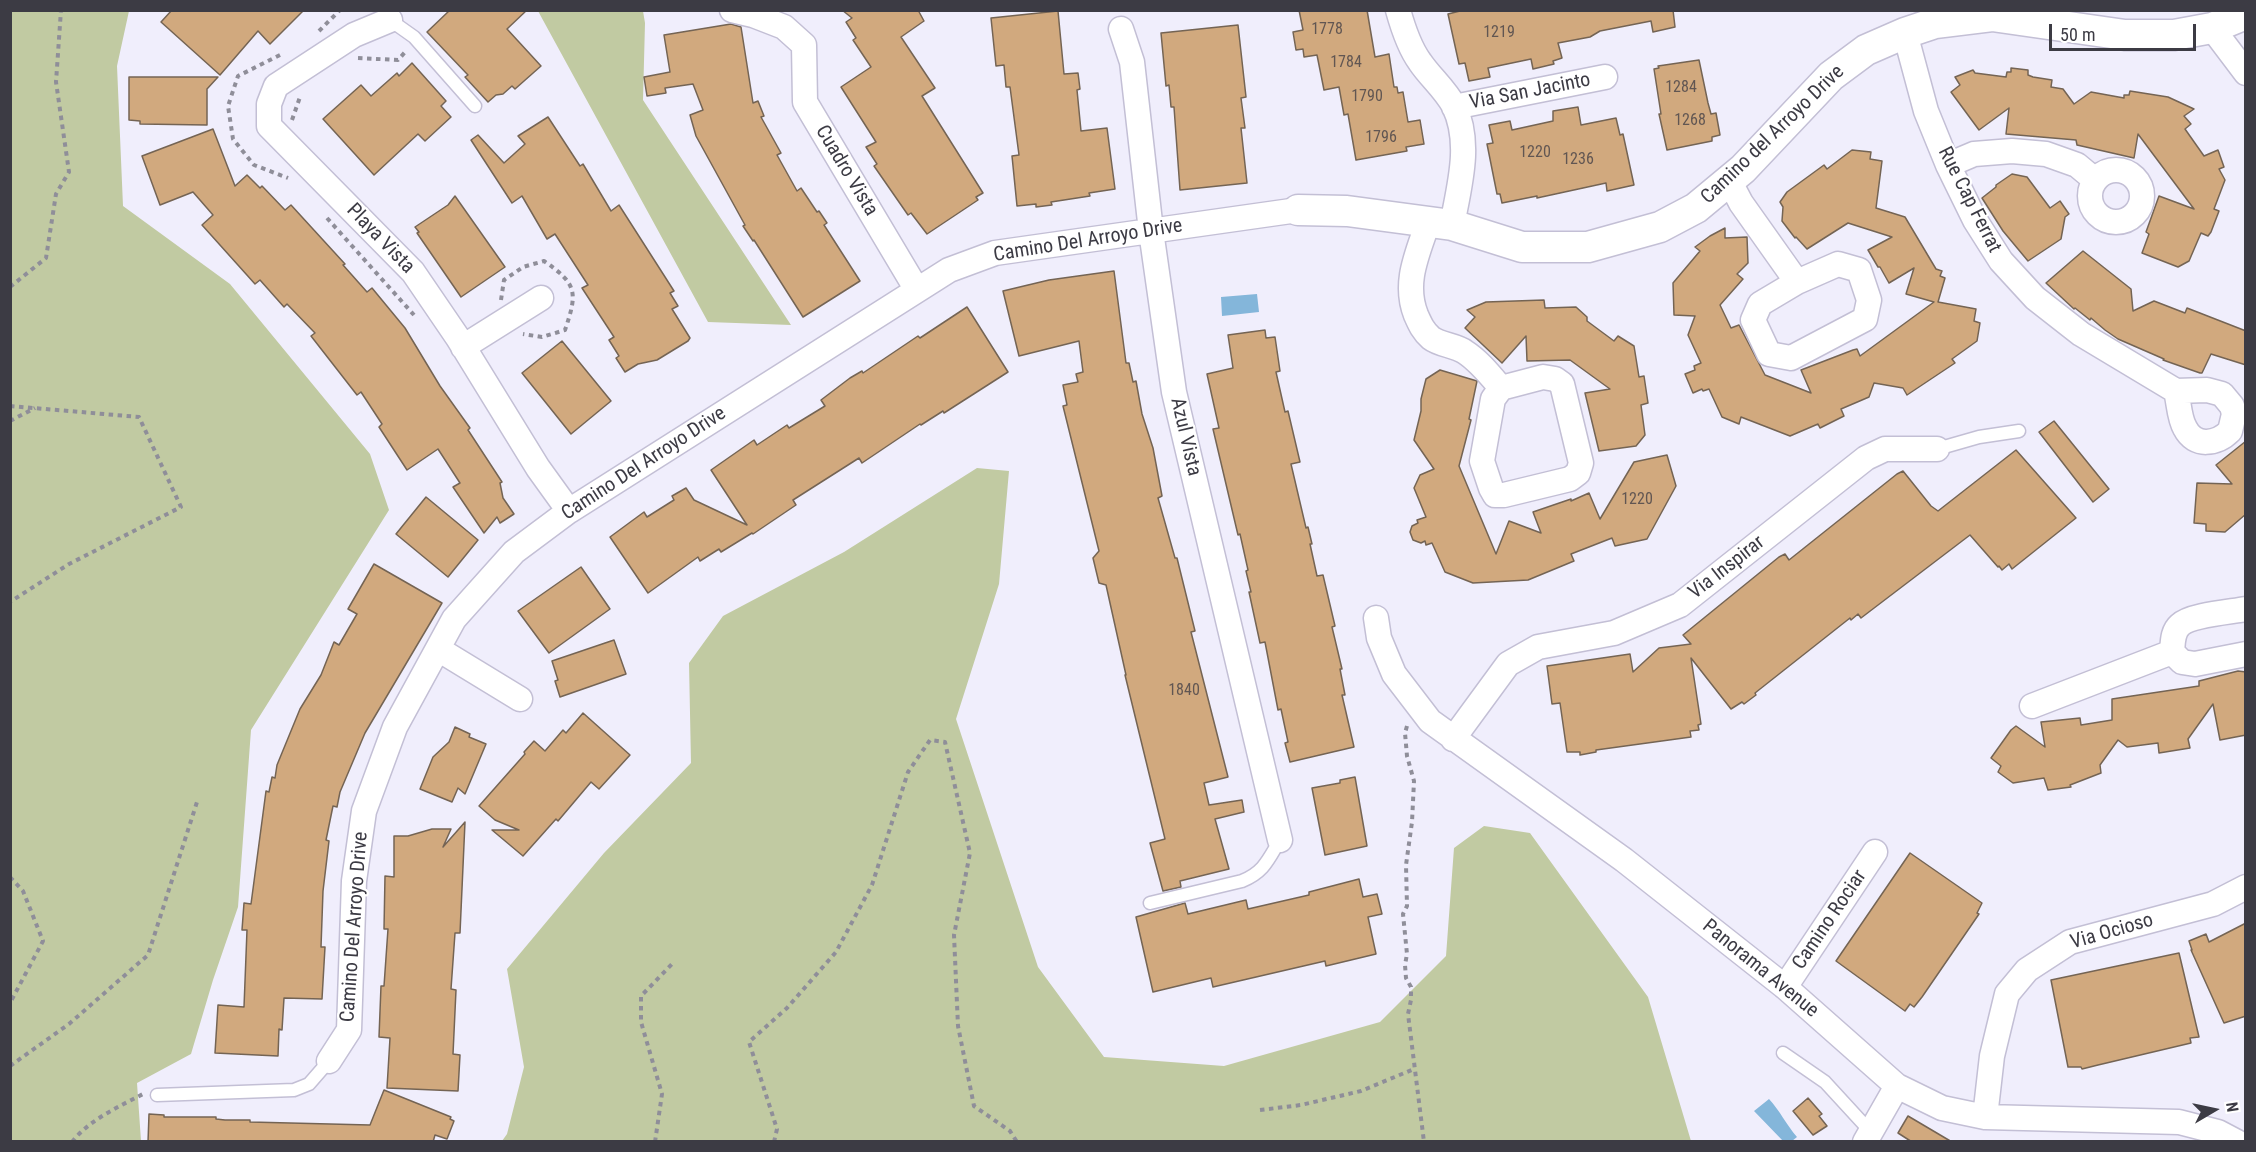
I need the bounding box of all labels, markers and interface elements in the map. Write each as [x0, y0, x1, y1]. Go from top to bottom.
scale bar [2052, 12, 2199, 50]
house number: 1778 [1311, 20, 1343, 40]
house number: 1219 [1483, 23, 1515, 43]
text: 50 m [2060, 24, 2095, 45]
house number: 1784 [1330, 53, 1362, 73]
street label: Camino del Arroyo Drive [1697, 61, 1849, 209]
street label: Via San Jacinto [1467, 69, 1593, 115]
house number: 1284 [1665, 78, 1697, 98]
house number: 1790 [1351, 87, 1383, 107]
house number: 1268 [1674, 111, 1706, 131]
street label: Cuadro Vista [810, 121, 882, 221]
house number: 1796 [1365, 128, 1397, 148]
house number: 1220 [1519, 143, 1551, 163]
street label: Rue Cap Ferrat [1932, 143, 2006, 257]
house number: 1236 [1562, 150, 1594, 170]
street label: Playa Vista [341, 199, 419, 279]
street label: Camino Del Arroyo Drive [992, 214, 1184, 268]
street label: Azul Vista [1164, 395, 1206, 479]
street label: Camino Del Arroyo Drive [557, 402, 731, 526]
house number: 1220 [1621, 490, 1653, 510]
street label: Via Inspirar [1684, 531, 1770, 605]
house number: 1840 [1168, 681, 1200, 701]
street label: Camino Del Arroyo Drive [336, 831, 374, 1023]
street label: Camino Rociar [1788, 866, 1872, 974]
street label: Via Ocioso [2068, 909, 2156, 955]
street label: Panorama Avenue [1697, 915, 1823, 1023]
north arrow [2184, 1080, 2244, 1140]
text: N [2222, 1101, 2242, 1113]

